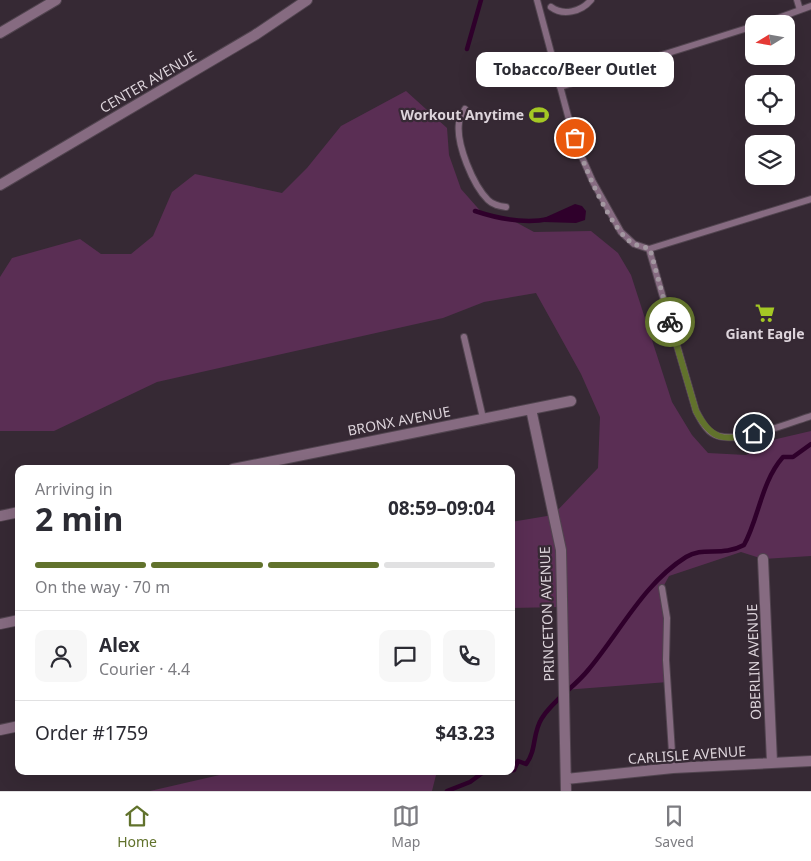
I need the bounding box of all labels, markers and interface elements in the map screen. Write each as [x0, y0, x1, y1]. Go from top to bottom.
north arrow [745, 15, 795, 65]
map controls [745, 15, 795, 185]
street label: CENTER AVENUE [96, 46, 199, 117]
callout: Tobacco/Beer Outlet [476, 53, 674, 88]
text: Tobacco/Beer Outlet [493, 58, 657, 80]
button: locate [745, 75, 795, 125]
sports icon: Workout Anytime [528, 104, 550, 126]
place label: Workout Anytime [400, 105, 524, 124]
pin [554, 117, 596, 159]
icon: bag [561, 124, 589, 152]
button: layers [745, 135, 795, 185]
courier [645, 297, 695, 347]
supermarket icon: Giant Eagle [754, 302, 776, 324]
icon: bike [656, 308, 684, 336]
place label: Giant Eagle [725, 324, 805, 343]
street label: BRONX AVENUE [346, 401, 452, 440]
pin [733, 412, 775, 454]
icon: home [740, 419, 768, 447]
text: Arriving in [35, 478, 113, 500]
text: 08:59–09:04 [388, 495, 495, 521]
text: 2 min [35, 497, 123, 540]
street label: PRINCETON AVENUE [535, 546, 558, 682]
text: On the way · 70 m [35, 576, 170, 598]
street label: OBERLIN AVENUE [742, 604, 765, 720]
button: person [35, 630, 87, 682]
button: chat [379, 630, 431, 682]
button: phone [443, 630, 495, 682]
text: Alex [99, 632, 140, 658]
text: Courier · 4.4 [99, 658, 190, 680]
text: Order #1759 [35, 720, 148, 746]
text: $43.23 [435, 720, 495, 746]
street label: CARLISLE AVENUE [627, 741, 747, 768]
tab: Home [117, 802, 157, 851]
tab: Map [391, 802, 420, 851]
tab: Saved [655, 802, 694, 851]

